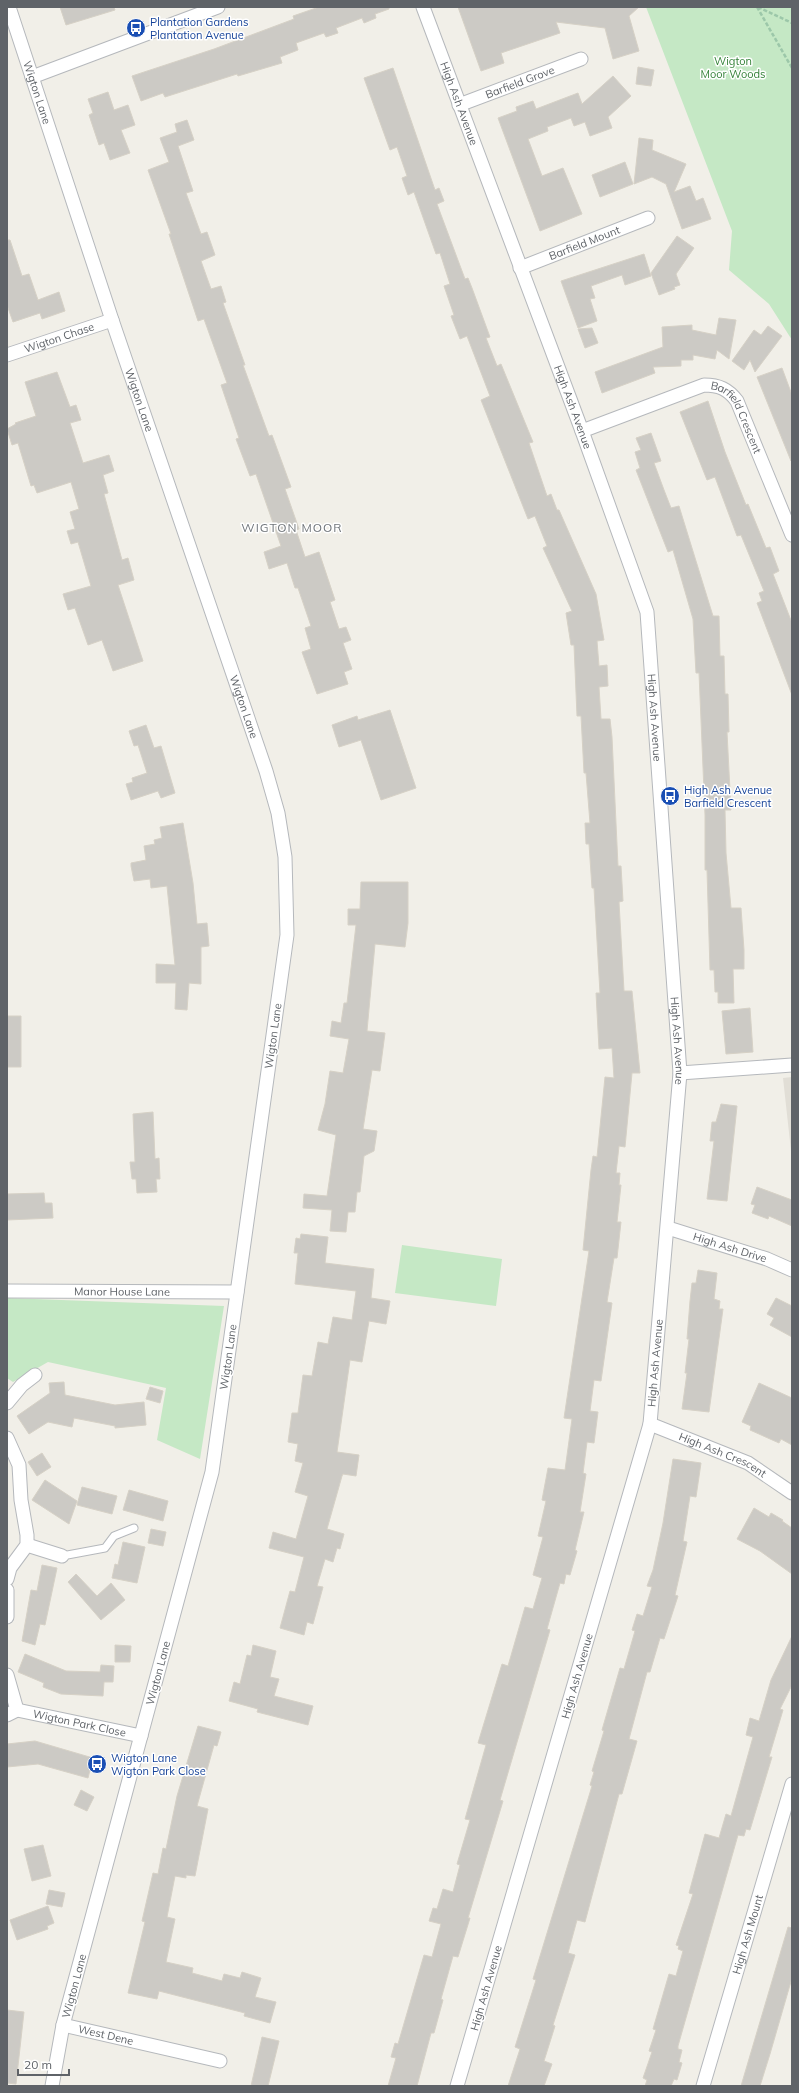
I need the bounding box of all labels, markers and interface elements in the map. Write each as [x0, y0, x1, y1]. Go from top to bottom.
place label: Plantation Gardens Plantation Avenue [150, 15, 248, 42]
bus stop icon: Plantation Gardens Plantation Avenue [125, 17, 147, 39]
park label: Wigton Moor Woods [700, 54, 766, 81]
street label: Wigton Lane [20, 59, 54, 126]
street label: High Ash Avenue [437, 60, 481, 147]
street label: Barfield Grove [483, 63, 556, 101]
street label: Barfield Mount [547, 223, 622, 263]
street label: Wigton Chase [22, 319, 96, 356]
street label: High Ash Avenue [551, 363, 595, 451]
street label: Wigton Lane [122, 366, 157, 433]
street label: Barfield Crescent [710, 378, 765, 456]
district label: WIGTON MOOR [241, 520, 343, 535]
street label: Wigton Lane [227, 673, 261, 740]
street label: High Ash Avenue [644, 673, 665, 762]
place label: High Ash Avenue Barfield Crescent [684, 783, 772, 810]
bus stop icon: High Ash Avenue Barfield Crescent [659, 785, 681, 807]
street label: High Ash Avenue [668, 996, 687, 1085]
street label: Wigton Lane [261, 1002, 285, 1070]
street label: High Ash Drive [691, 1229, 769, 1266]
street label: Manor House Lane [74, 1284, 170, 1299]
street label: High Ash Avenue [644, 1318, 666, 1407]
street label: Wigton Lane [216, 1323, 240, 1391]
street label: High Ash Crescent [677, 1429, 769, 1481]
street label: High Ash Avenue [558, 1632, 596, 1720]
street label: Wigton Lane [143, 1639, 173, 1707]
street label: Wigton Park Close [32, 1707, 127, 1740]
place label: Wigton Lane Wigton Park Close [111, 1751, 206, 1778]
bus stop icon: Wigton Lane Wigton Park Close [86, 1753, 108, 1775]
street label: High Ash Mount [729, 1893, 766, 1976]
street label: High Ash Avenue [467, 1944, 505, 2032]
street label: Wigton Lane [59, 1952, 89, 2020]
street label: West Dene [77, 2022, 135, 2048]
scale bar [18, 2051, 69, 2077]
text: 20 m [24, 2057, 52, 2072]

